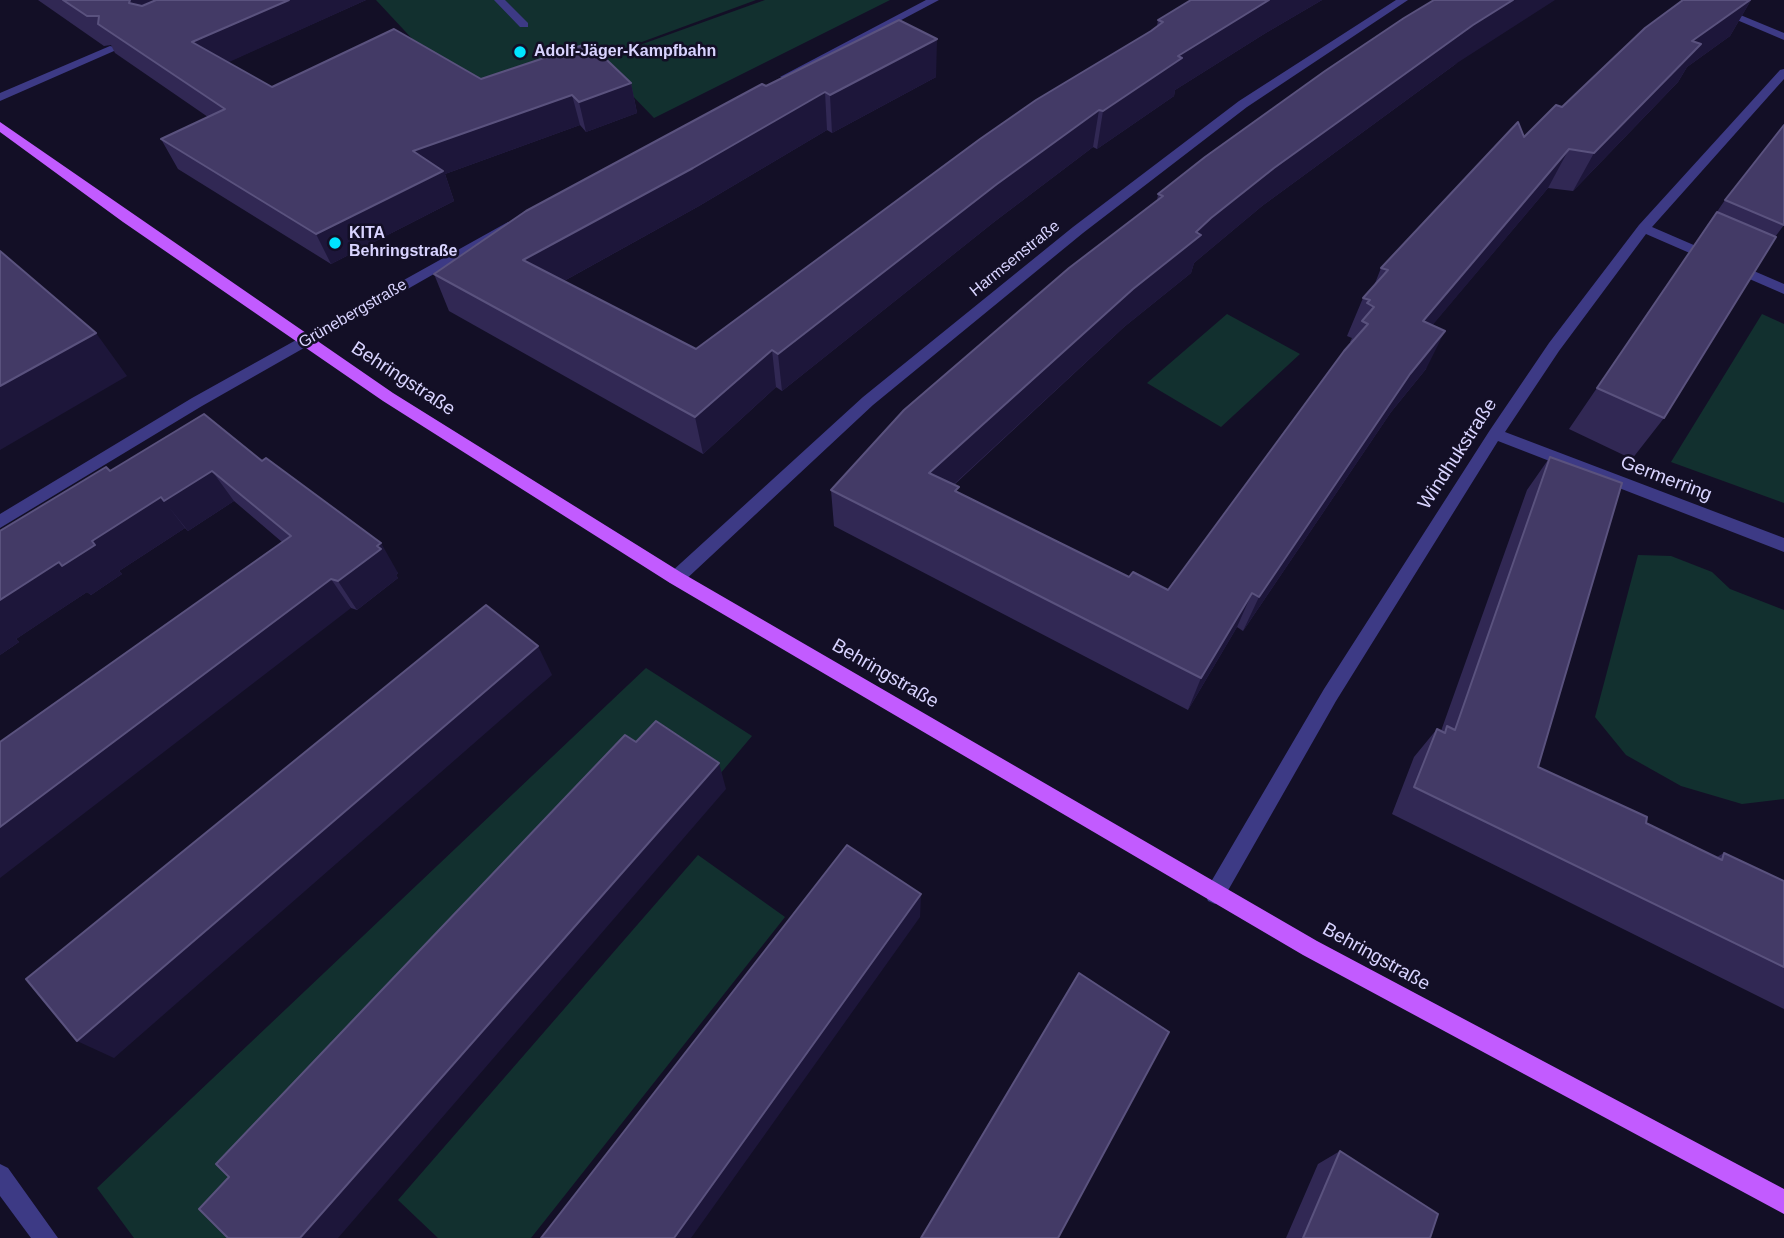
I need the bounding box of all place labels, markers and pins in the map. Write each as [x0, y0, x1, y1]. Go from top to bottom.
place label: Adolf-Jäger-Kampfbahn [534, 42, 716, 62]
marker: Adolf-Jäger-Kampfbahn [512, 44, 528, 60]
place label: KITA Behringstraße [349, 224, 457, 262]
marker: KITA Behringstraße [327, 235, 343, 251]

